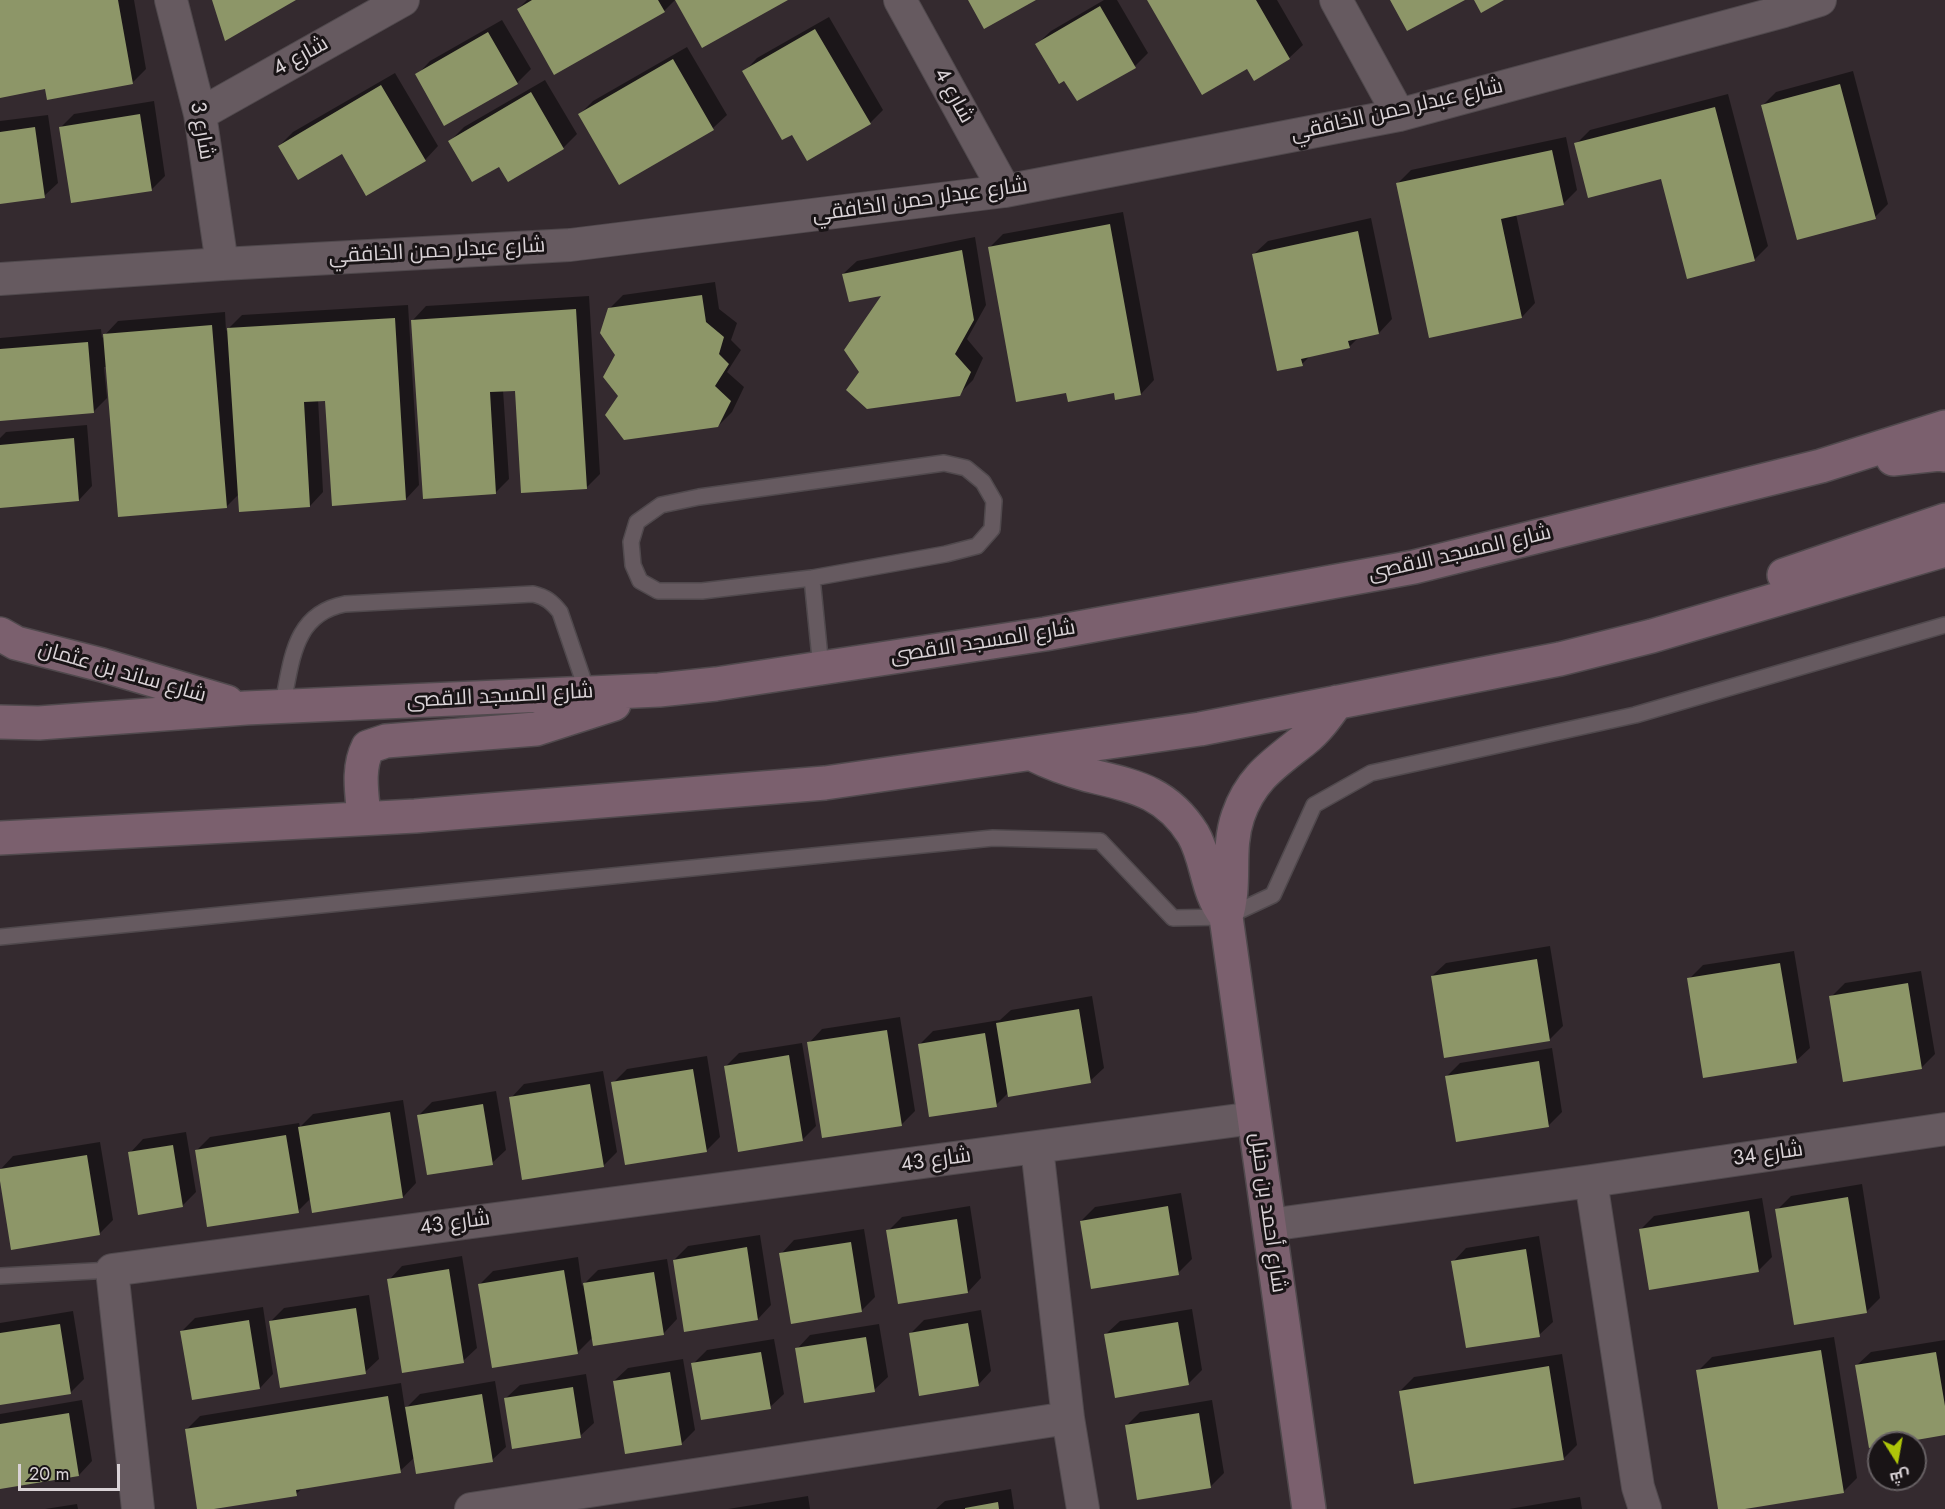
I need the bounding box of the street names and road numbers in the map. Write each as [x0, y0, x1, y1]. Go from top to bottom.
street label: شارع 4 [269, 32, 333, 82]
street label: شارع 4 [928, 64, 978, 128]
street label: شارع عبدلر حمن الخافقي [1288, 74, 1506, 148]
street label: شارع 3 [184, 100, 218, 162]
street label: شارع عبدلر حمن الخافقي [811, 173, 1029, 229]
street label: شارع عبدلر حمن الخافقي [328, 234, 546, 270]
street label: شارع المسجد الاقصى [1366, 521, 1554, 587]
street label: شارع المسجد الاقصى [889, 616, 1077, 670]
street label: شارع ساند بن عثمان [35, 637, 209, 709]
street label: شارع المسجد الاقصى [406, 680, 594, 714]
street label: شارع أحمد بن حنبل [1243, 1131, 1291, 1295]
street label: شارع 34 [1731, 1138, 1805, 1172]
street label: شارع 43 [899, 1144, 973, 1178]
street label: شارع 43 [418, 1207, 492, 1241]

